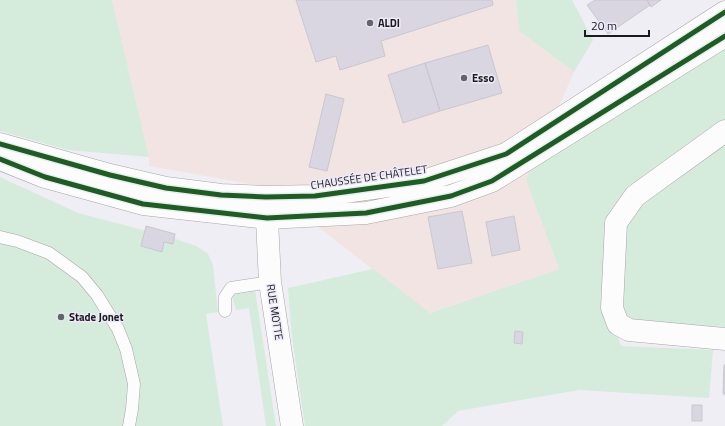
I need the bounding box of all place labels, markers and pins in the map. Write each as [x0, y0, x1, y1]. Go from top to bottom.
place label: ALDI [378, 15, 400, 31]
marker: ALDI [365, 18, 375, 28]
place label: Esso [472, 70, 494, 86]
marker: Esso [459, 73, 469, 83]
place label: Stade Jonet [69, 309, 123, 325]
marker: Stade Jonet [56, 312, 66, 322]

